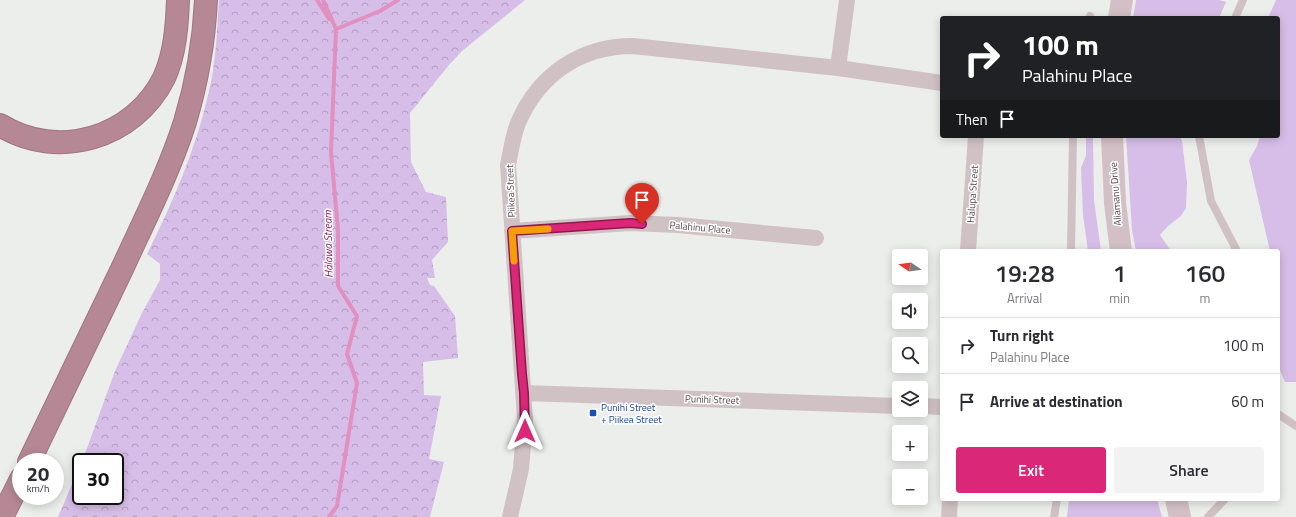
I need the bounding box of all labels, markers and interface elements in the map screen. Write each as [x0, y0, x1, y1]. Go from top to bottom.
text: 100 m [1022, 23, 1099, 66]
icon: right [956, 32, 1008, 84]
text: Palahinu Place [1022, 62, 1132, 89]
text: Then [956, 108, 988, 131]
icon: arrive [996, 108, 1018, 130]
street label: Aliamanu Drive [1106, 162, 1125, 226]
street label: Piikea Street [502, 164, 519, 218]
street label: Halupa Street [963, 164, 982, 223]
pin [625, 183, 659, 224]
icon: arrive [631, 189, 653, 211]
water label: Hālawa Stream [319, 210, 337, 278]
street label: Palahinu Place [669, 217, 731, 238]
north arrow [892, 249, 928, 285]
map controls [892, 249, 928, 505]
text: 19:28 [995, 255, 1054, 291]
text: 1 [1113, 255, 1126, 291]
text: 160 [1185, 255, 1225, 291]
text: Arrival [1007, 288, 1042, 308]
text: min [1109, 288, 1130, 308]
text: m [1200, 288, 1210, 308]
button: sound [892, 293, 928, 329]
text: Turn right [990, 324, 1054, 347]
text: 100 m [1223, 334, 1264, 357]
icon: right [956, 335, 978, 357]
button: search [892, 337, 928, 373]
text: Palahinu Place [990, 347, 1070, 367]
button: layers [892, 381, 928, 417]
text: Arrive at destination [990, 390, 1123, 413]
text: 60 m [1231, 390, 1264, 413]
street label: Punihi Street [685, 391, 740, 408]
icon: arrive [956, 391, 978, 413]
place label: Punihi Street + Piikea Street [601, 400, 662, 427]
marker: Punihi Street + Piikea Street [588, 408, 598, 418]
position arrow [504, 410, 546, 452]
button: + [892, 425, 928, 461]
button: Exit [956, 447, 1106, 493]
button: Share [1114, 447, 1264, 493]
speed limit sign: 30 [72, 453, 124, 505]
text: 20 [27, 458, 49, 489]
button: − [892, 469, 928, 505]
text: km/h [27, 481, 49, 496]

